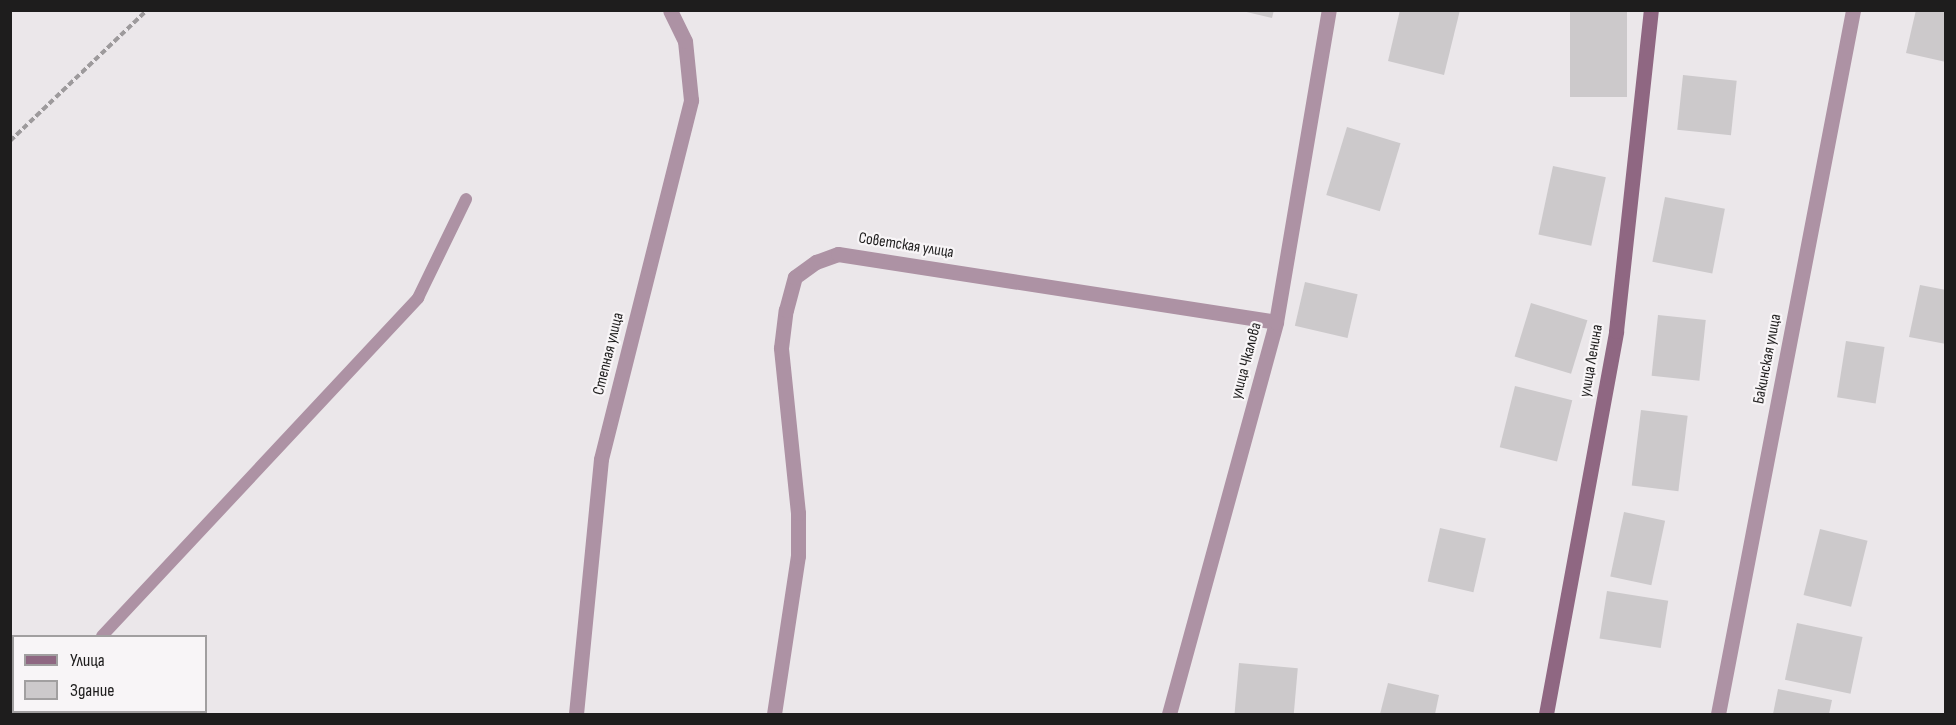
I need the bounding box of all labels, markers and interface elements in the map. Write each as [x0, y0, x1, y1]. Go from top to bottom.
street label: Советская улица [857, 229, 955, 263]
street label: Степная улица [590, 311, 628, 397]
street label: Бакинская улица [1750, 312, 1786, 406]
street label: улица Чкалова [1228, 320, 1266, 402]
street label: улица Ленина [1576, 323, 1608, 399]
legend [12, 635, 207, 713]
text: Улица [70, 650, 105, 671]
text: Здание [70, 680, 115, 701]

